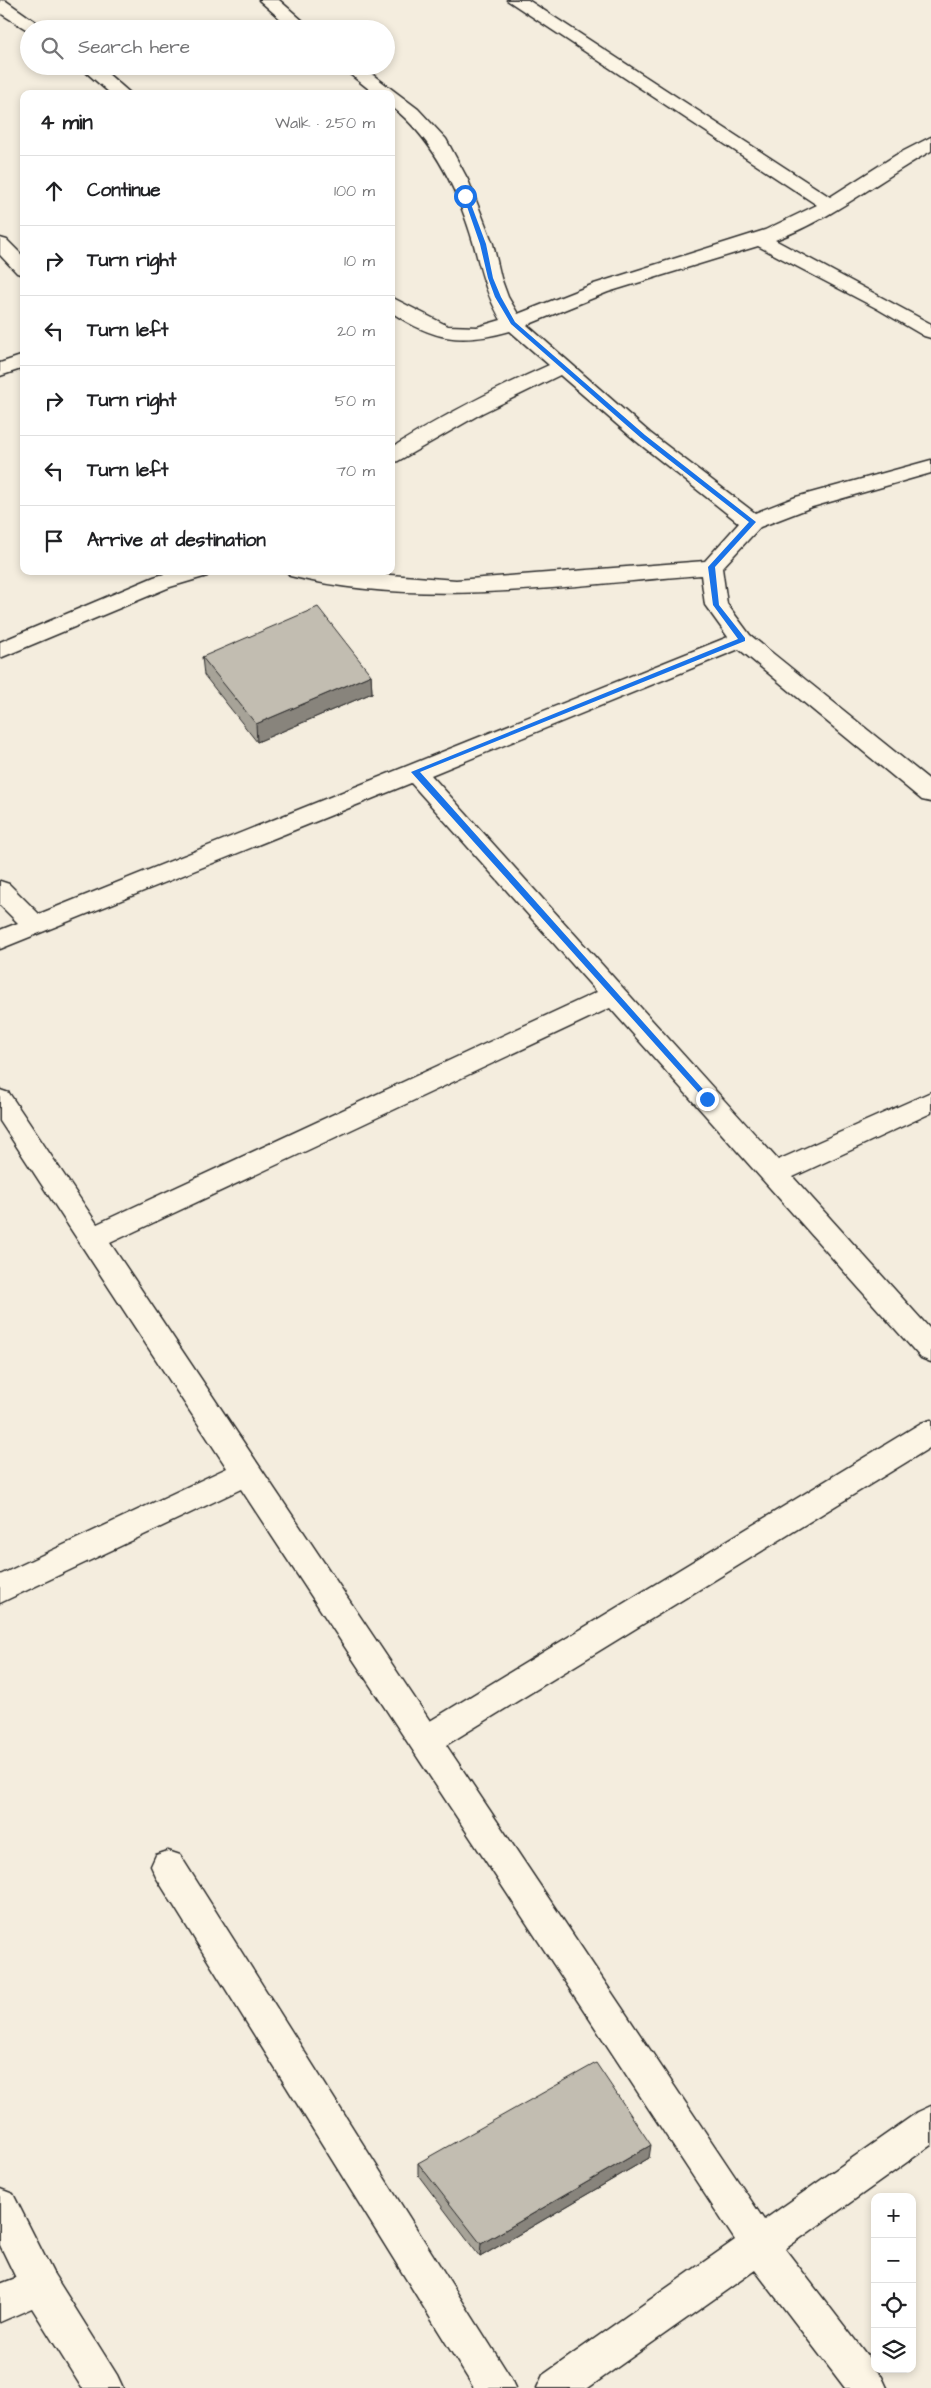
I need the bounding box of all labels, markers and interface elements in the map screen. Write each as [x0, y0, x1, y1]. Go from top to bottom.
search box [20, 20, 395, 75]
icon: search [38, 34, 66, 62]
text: Search here [78, 34, 190, 61]
text: 4 min [40, 108, 93, 137]
text: Walk · 250 m [275, 112, 375, 134]
icon: ahead [40, 177, 68, 205]
text: Continue [87, 177, 161, 204]
text: 100 m [334, 180, 375, 202]
route start [454, 185, 477, 208]
icon: right [40, 247, 68, 275]
text: Turn right [87, 247, 176, 274]
text: 10 m [344, 250, 375, 272]
icon: left [40, 317, 68, 345]
text: Turn left [87, 317, 168, 344]
text: 20 m [337, 320, 375, 342]
icon: right [40, 387, 68, 415]
text: Turn right [87, 387, 176, 414]
text: 50 m [335, 390, 375, 412]
icon: left [40, 457, 68, 485]
text: Turn left [87, 457, 168, 484]
text: 70 m [336, 460, 375, 482]
icon: arrive [40, 527, 68, 555]
text: Arrive at destination [87, 527, 266, 554]
route end [696, 1088, 719, 1111]
map controls [871, 2193, 916, 2373]
button: + [871, 2193, 916, 2238]
button: − [871, 2238, 916, 2283]
button: locate [871, 2283, 916, 2328]
button: layers [871, 2328, 916, 2373]

